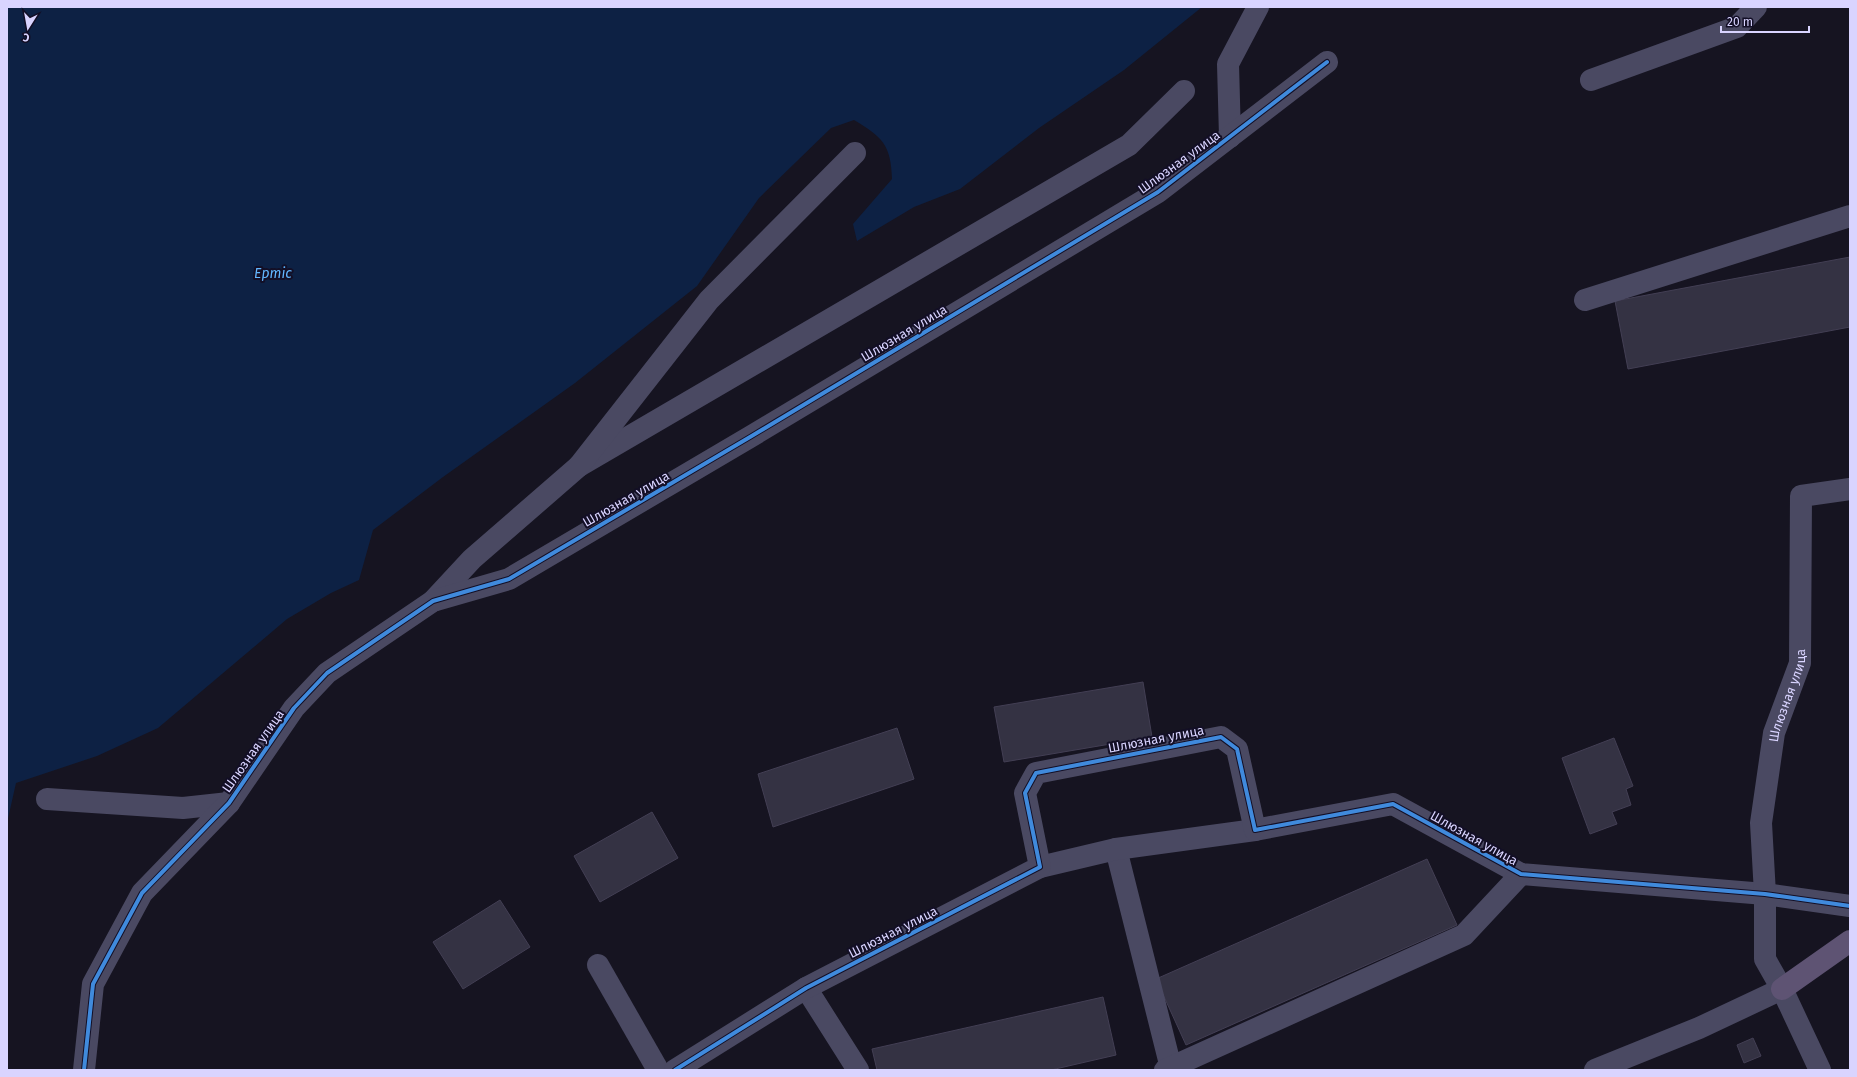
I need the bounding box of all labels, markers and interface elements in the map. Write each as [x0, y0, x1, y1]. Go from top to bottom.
north arrow [8, 8, 48, 48]
scale bar [1721, 8, 1809, 34]
text: 20 m [1727, 15, 1753, 29]
text: С [21, 30, 31, 44]
street label: Шлюзная улица [1135, 127, 1223, 197]
water label: Ертіс [254, 265, 292, 282]
street label: Шлюзная улица [858, 301, 950, 365]
street label: Шлюзная улица [580, 468, 672, 530]
street label: Шлюзная улица [1765, 649, 1808, 743]
street label: Шлюзная улица [219, 707, 287, 795]
street label: Шлюзная улица [1107, 722, 1205, 756]
street label: Шлюзная улица [1428, 808, 1520, 868]
street label: Шлюзная улица [846, 903, 940, 961]

